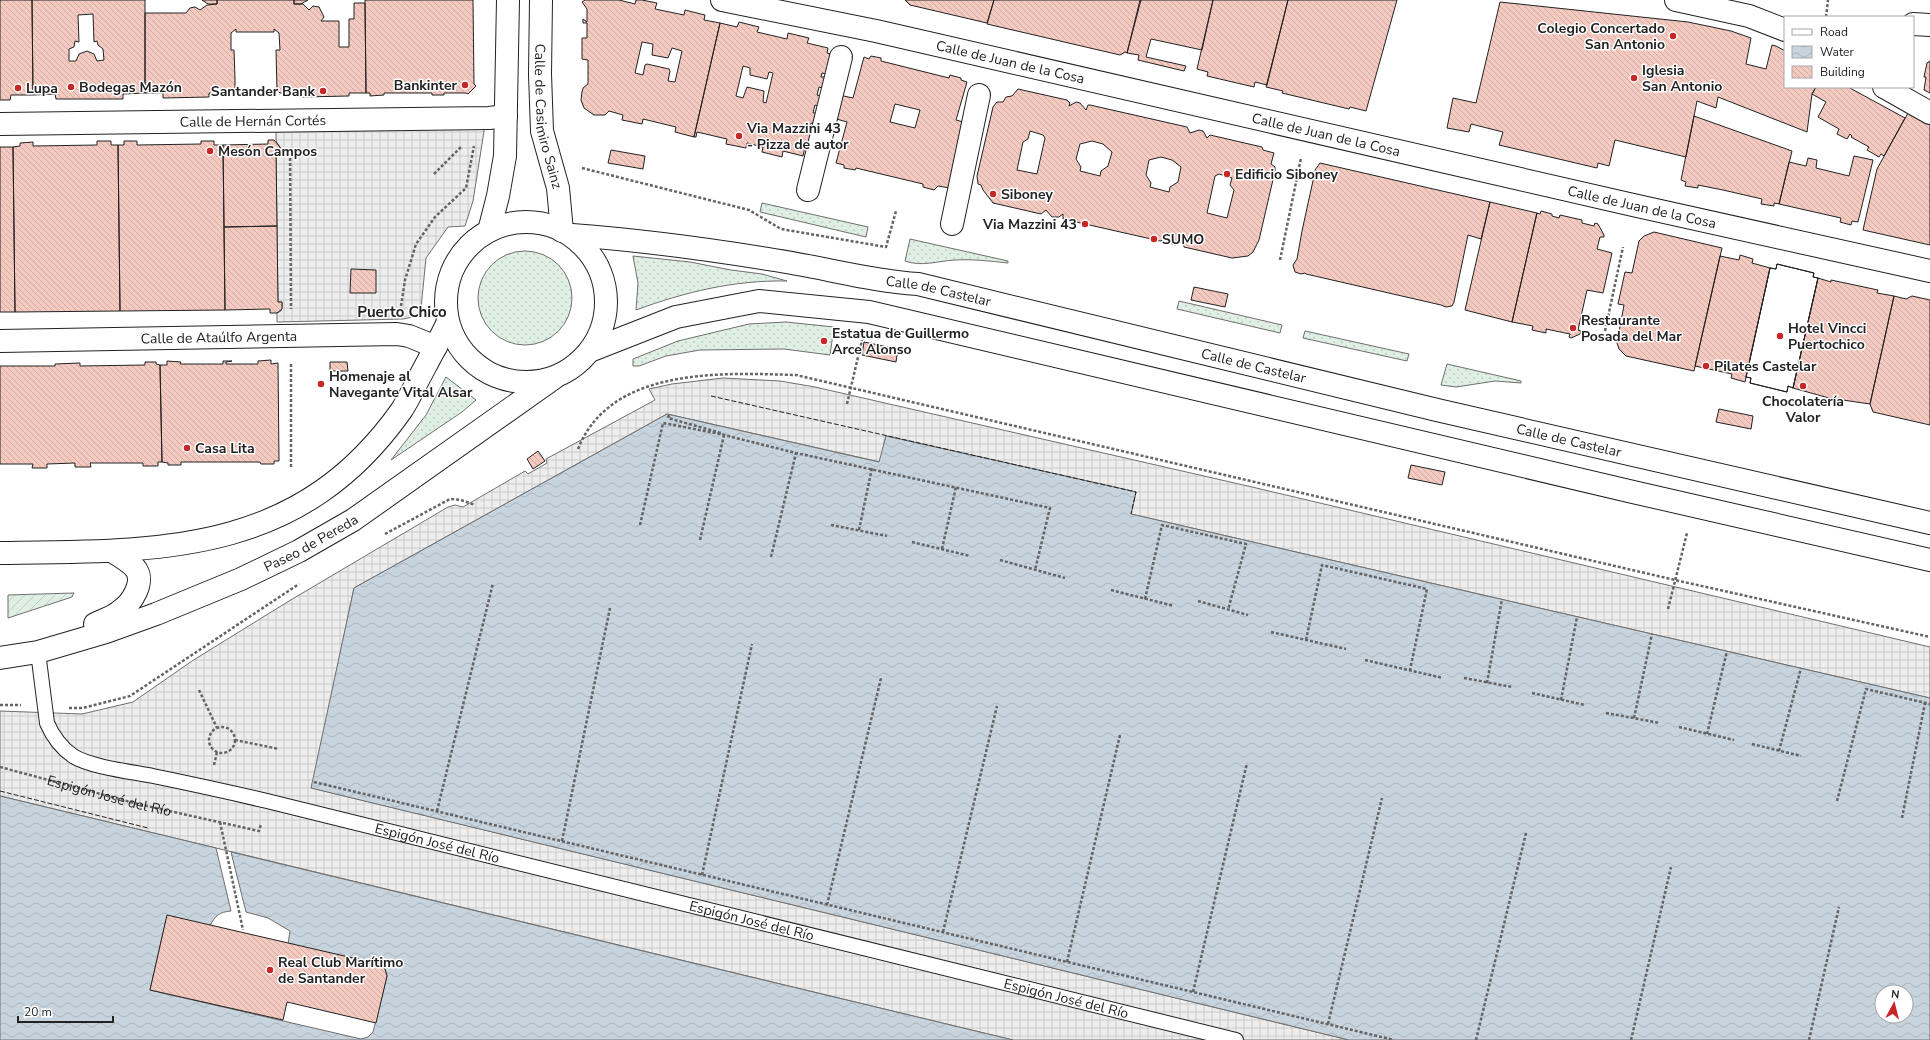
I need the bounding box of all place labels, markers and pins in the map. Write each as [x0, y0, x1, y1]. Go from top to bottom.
place label: Colegio Concertado San Antonio [1537, 19, 1665, 54]
marker: Colegio Concertado San Antonio [1668, 31, 1678, 41]
place label: Iglesia San Antonio [1642, 61, 1722, 96]
marker: Iglesia San Antonio [1629, 73, 1639, 83]
place label: Bankinter [394, 76, 457, 95]
place label: Bodegas Mazón [79, 78, 182, 97]
place label: Lupa [26, 79, 58, 98]
marker: Bankinter [460, 80, 470, 90]
marker: Bodegas Mazón [66, 82, 76, 92]
place label: Santander Bank [211, 82, 315, 101]
marker: Lupa [13, 83, 23, 93]
marker: Santander Bank [318, 86, 328, 96]
place label: Via Mazzini 43 - Pizza de autor [746, 119, 849, 154]
marker: Via Mazzini 43 - Pizza de autor [734, 131, 744, 141]
place label: Mesón Campos [218, 142, 317, 161]
marker: Mesón Campos [205, 146, 215, 156]
place label: Edificio Siboney [1235, 165, 1338, 184]
marker: Edificio Siboney [1222, 169, 1232, 179]
place label: Siboney [1001, 185, 1054, 204]
marker: Siboney [988, 189, 998, 199]
place label: Via Mazzini 43 [982, 215, 1077, 234]
marker: Via Mazzini 43 [1080, 219, 1090, 229]
place label: SUMO [1162, 230, 1204, 249]
marker: SUMO [1149, 234, 1159, 244]
place label: Restaurante Posada del Mar [1581, 311, 1682, 346]
place label: Hotel Vincci Puertochico [1788, 319, 1866, 354]
marker: Restaurante Posada del Mar [1568, 323, 1578, 333]
place label: Estatua de Guillermo Arce Alonso [832, 324, 969, 359]
marker: Hotel Vincci Puertochico [1775, 331, 1785, 341]
marker: Estatua de Guillermo Arce Alonso [819, 336, 829, 346]
place label: Pilates Castelar [1714, 357, 1817, 376]
marker: Pilates Castelar [1701, 361, 1711, 371]
place label: Homenaje al Navegante Vital Alsar [329, 367, 473, 402]
marker: Homenaje al Navegante Vital Alsar [316, 379, 326, 389]
marker: Chocolatería Valor [1798, 381, 1808, 391]
place label: Chocolatería Valor [1762, 392, 1844, 427]
place label: Casa Lita [195, 439, 255, 458]
marker: Casa Lita [182, 443, 192, 453]
place label: Real Club Marítimo de Santander [278, 953, 403, 988]
marker: Real Club Marítimo de Santander [265, 965, 275, 975]

